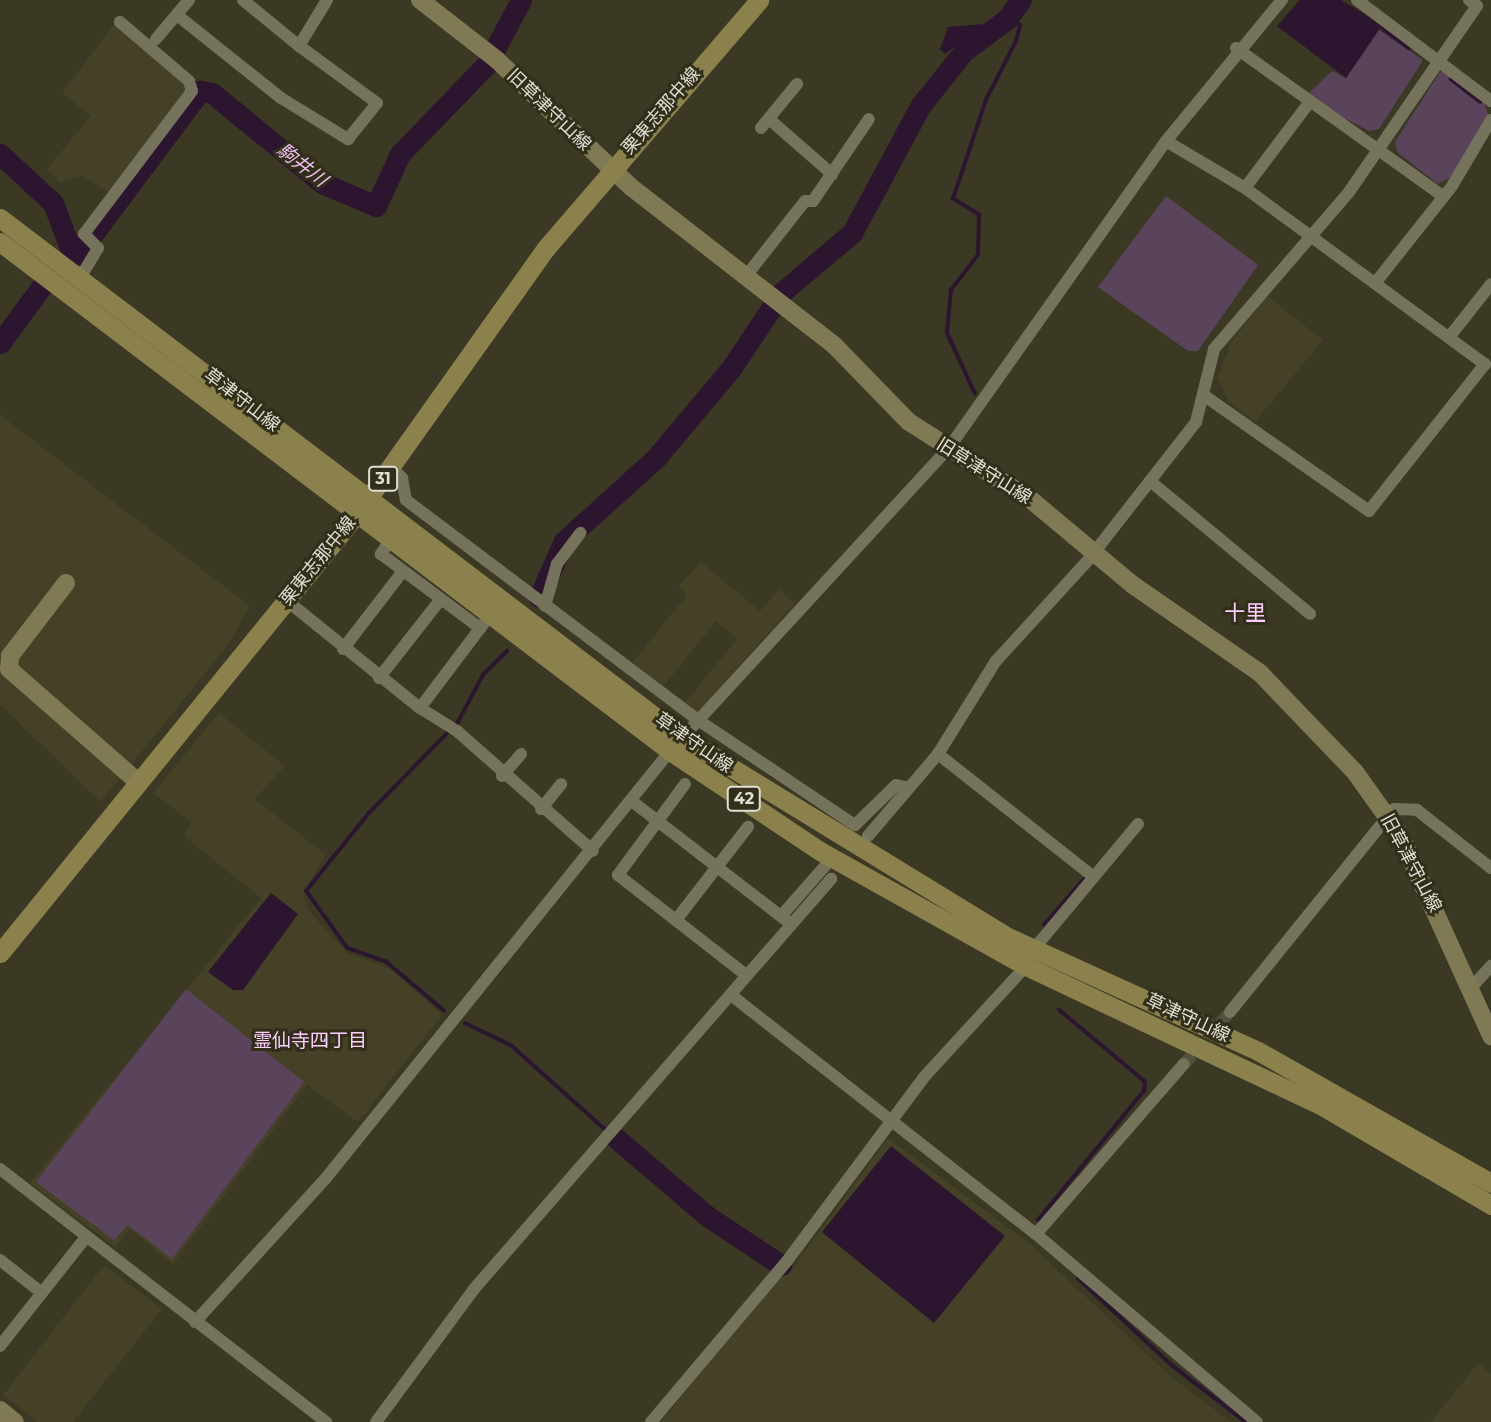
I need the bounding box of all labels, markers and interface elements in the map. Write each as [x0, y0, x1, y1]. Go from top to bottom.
street label: 栗東志那中線 [617, 63, 705, 159]
street label: 旧草津守山線 [503, 65, 595, 155]
water label: 駒井川 [273, 138, 331, 192]
street label: 草津守山線 [200, 364, 284, 436]
street label: 旧草津守山線 [932, 433, 1036, 509]
road number: 31 [367, 466, 399, 492]
street label: 栗東志那中線 [276, 512, 360, 610]
district label: 十里 [1224, 600, 1266, 626]
street label: 草津守山線 [651, 708, 737, 778]
road number: 42 [726, 786, 762, 812]
street label: 旧草津守山線 [1376, 810, 1446, 916]
street label: 草津守山線 [1143, 989, 1233, 1047]
district label: 霊仙寺四丁目 [253, 1030, 367, 1052]

